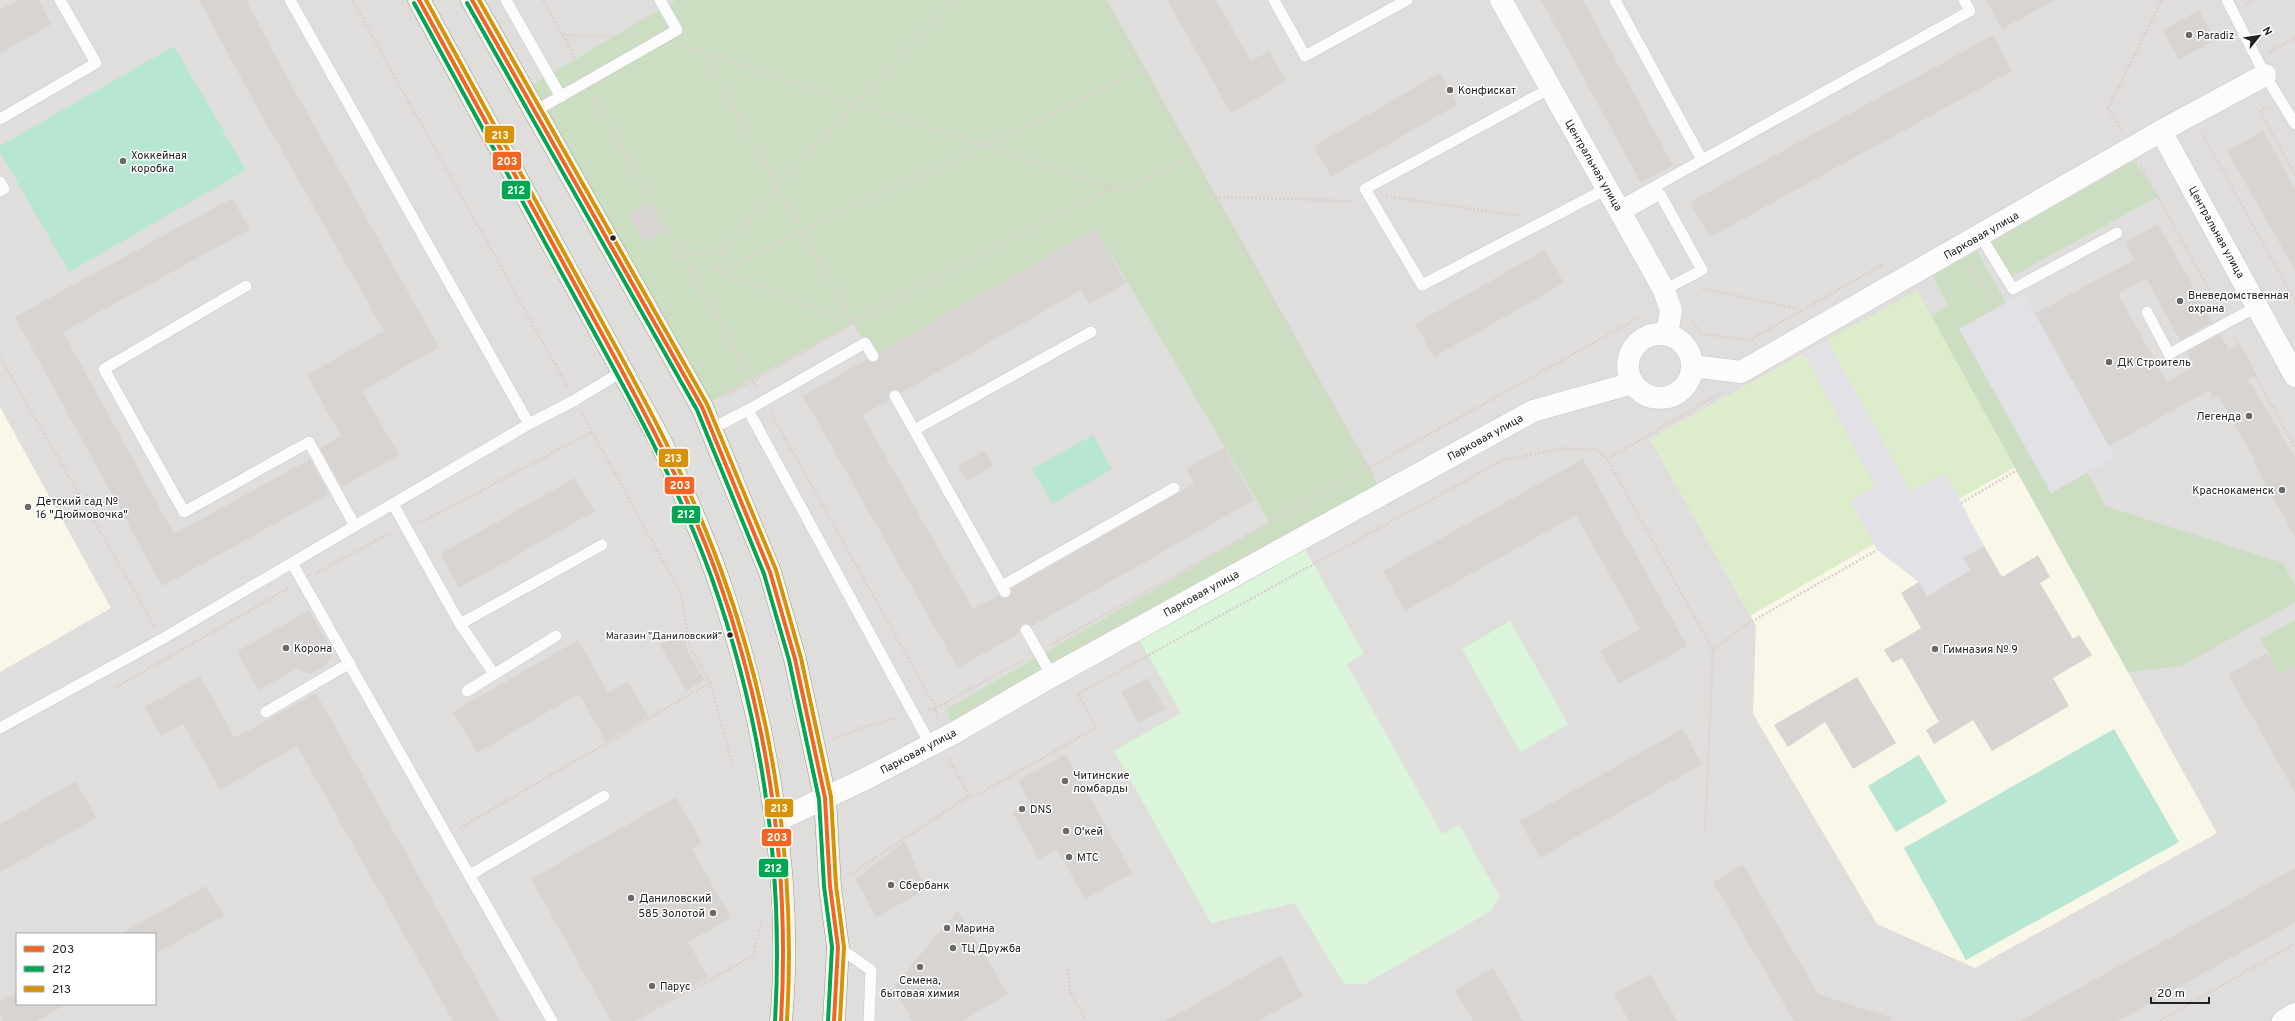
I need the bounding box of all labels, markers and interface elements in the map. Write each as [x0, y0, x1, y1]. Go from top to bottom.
north arrow [2239, 16, 2279, 56]
text: N [2259, 25, 2275, 38]
place label: Paradiz [2197, 29, 2234, 43]
marker: Paradiz [2184, 30, 2194, 40]
place label: Конфискат [1458, 84, 1516, 98]
marker: Конфискат [1445, 85, 1455, 95]
street label: Центральная улица [1561, 117, 1625, 214]
line badge: 213 [484, 125, 515, 144]
text: 213 [491, 129, 509, 143]
place label: Хоккейная коробка [131, 149, 187, 176]
line badge: 203 [492, 151, 522, 171]
text: 203 [497, 155, 517, 169]
marker: Хоккейная коробка [118, 156, 128, 166]
line badge: 212 [501, 180, 531, 200]
text: 212 [507, 184, 525, 198]
street label: Центральная улица [2185, 184, 2247, 281]
street label: Парковая улица [1942, 209, 2022, 263]
unlabelled marker [608, 233, 618, 243]
place label: Вневедомственная охрана [2188, 289, 2289, 316]
marker: Вневедомственная охрана [2175, 296, 2185, 306]
place label: ДК Строитель [2117, 356, 2191, 370]
marker: ДК Строитель [2104, 357, 2114, 367]
place label: Легенда [2196, 410, 2241, 424]
street label: Парковая улица [1445, 411, 1526, 464]
marker: Легенда [2244, 411, 2254, 421]
line badge: 213 [658, 448, 689, 468]
text: 213 [664, 452, 682, 466]
line badge: 203 [664, 476, 695, 495]
text: 203 [670, 479, 690, 493]
place label: Краснокаменск [2192, 484, 2274, 498]
marker: Краснокаменск [2277, 485, 2287, 495]
place label: Детский сад № 16 "Дюймовочка" [36, 495, 128, 522]
marker: Детский сад № 16 "Дюймовочка" [23, 502, 33, 512]
line badge: 212 [671, 505, 701, 524]
text: 212 [677, 508, 695, 522]
street label: Парковая улица [1161, 567, 1242, 620]
place label: Магазин "Даниловский" [606, 630, 722, 643]
marker: Магазин "Даниловский" [725, 630, 735, 640]
place label: Корона [294, 642, 332, 656]
marker: Корона [281, 643, 291, 653]
place label: Гимназия № 9 [1943, 643, 2018, 657]
marker: Гимназия № 9 [1930, 644, 1940, 654]
street label: Парковая улица [878, 726, 959, 778]
place label: Читинские ломбарды [1073, 769, 1130, 796]
marker: Читинские ломбарды [1060, 776, 1070, 786]
line badge: 213 [764, 798, 794, 818]
text: 213 [770, 802, 788, 816]
place label: DNS [1030, 803, 1052, 817]
marker: DNS [1017, 804, 1027, 814]
place label: О'кей [1074, 825, 1103, 839]
marker: О'кей [1061, 826, 1071, 836]
line badge: 203 [761, 828, 792, 847]
text: 203 [767, 831, 787, 845]
place label: МТС [1077, 851, 1099, 865]
marker: МТС [1064, 852, 1074, 862]
line badge: 212 [758, 858, 789, 878]
text: 212 [764, 862, 782, 876]
place label: Сбербанк [899, 879, 949, 893]
marker: Сбербанк [886, 880, 896, 890]
place label: Даниловский [639, 892, 711, 906]
marker: Даниловский [626, 893, 636, 903]
place label: 585 Золотой [638, 907, 705, 921]
marker: 585 Золотой [708, 908, 718, 918]
place label: Марина [955, 922, 995, 936]
marker: Марина [942, 923, 952, 933]
legend [16, 933, 156, 1005]
text: 203 [52, 942, 74, 958]
place label: ТЦ Дружба [961, 942, 1021, 956]
marker: ТЦ Дружба [948, 943, 958, 953]
text: 212 [52, 962, 71, 978]
marker: Семена, бытовая химия [915, 962, 925, 972]
place label: Семена, бытовая химия [880, 974, 960, 1001]
scale bar [2151, 979, 2209, 1005]
place label: Парус [660, 980, 691, 994]
marker: Парус [647, 981, 657, 991]
text: 213 [52, 982, 71, 998]
text: 20 m [2157, 986, 2185, 1002]

